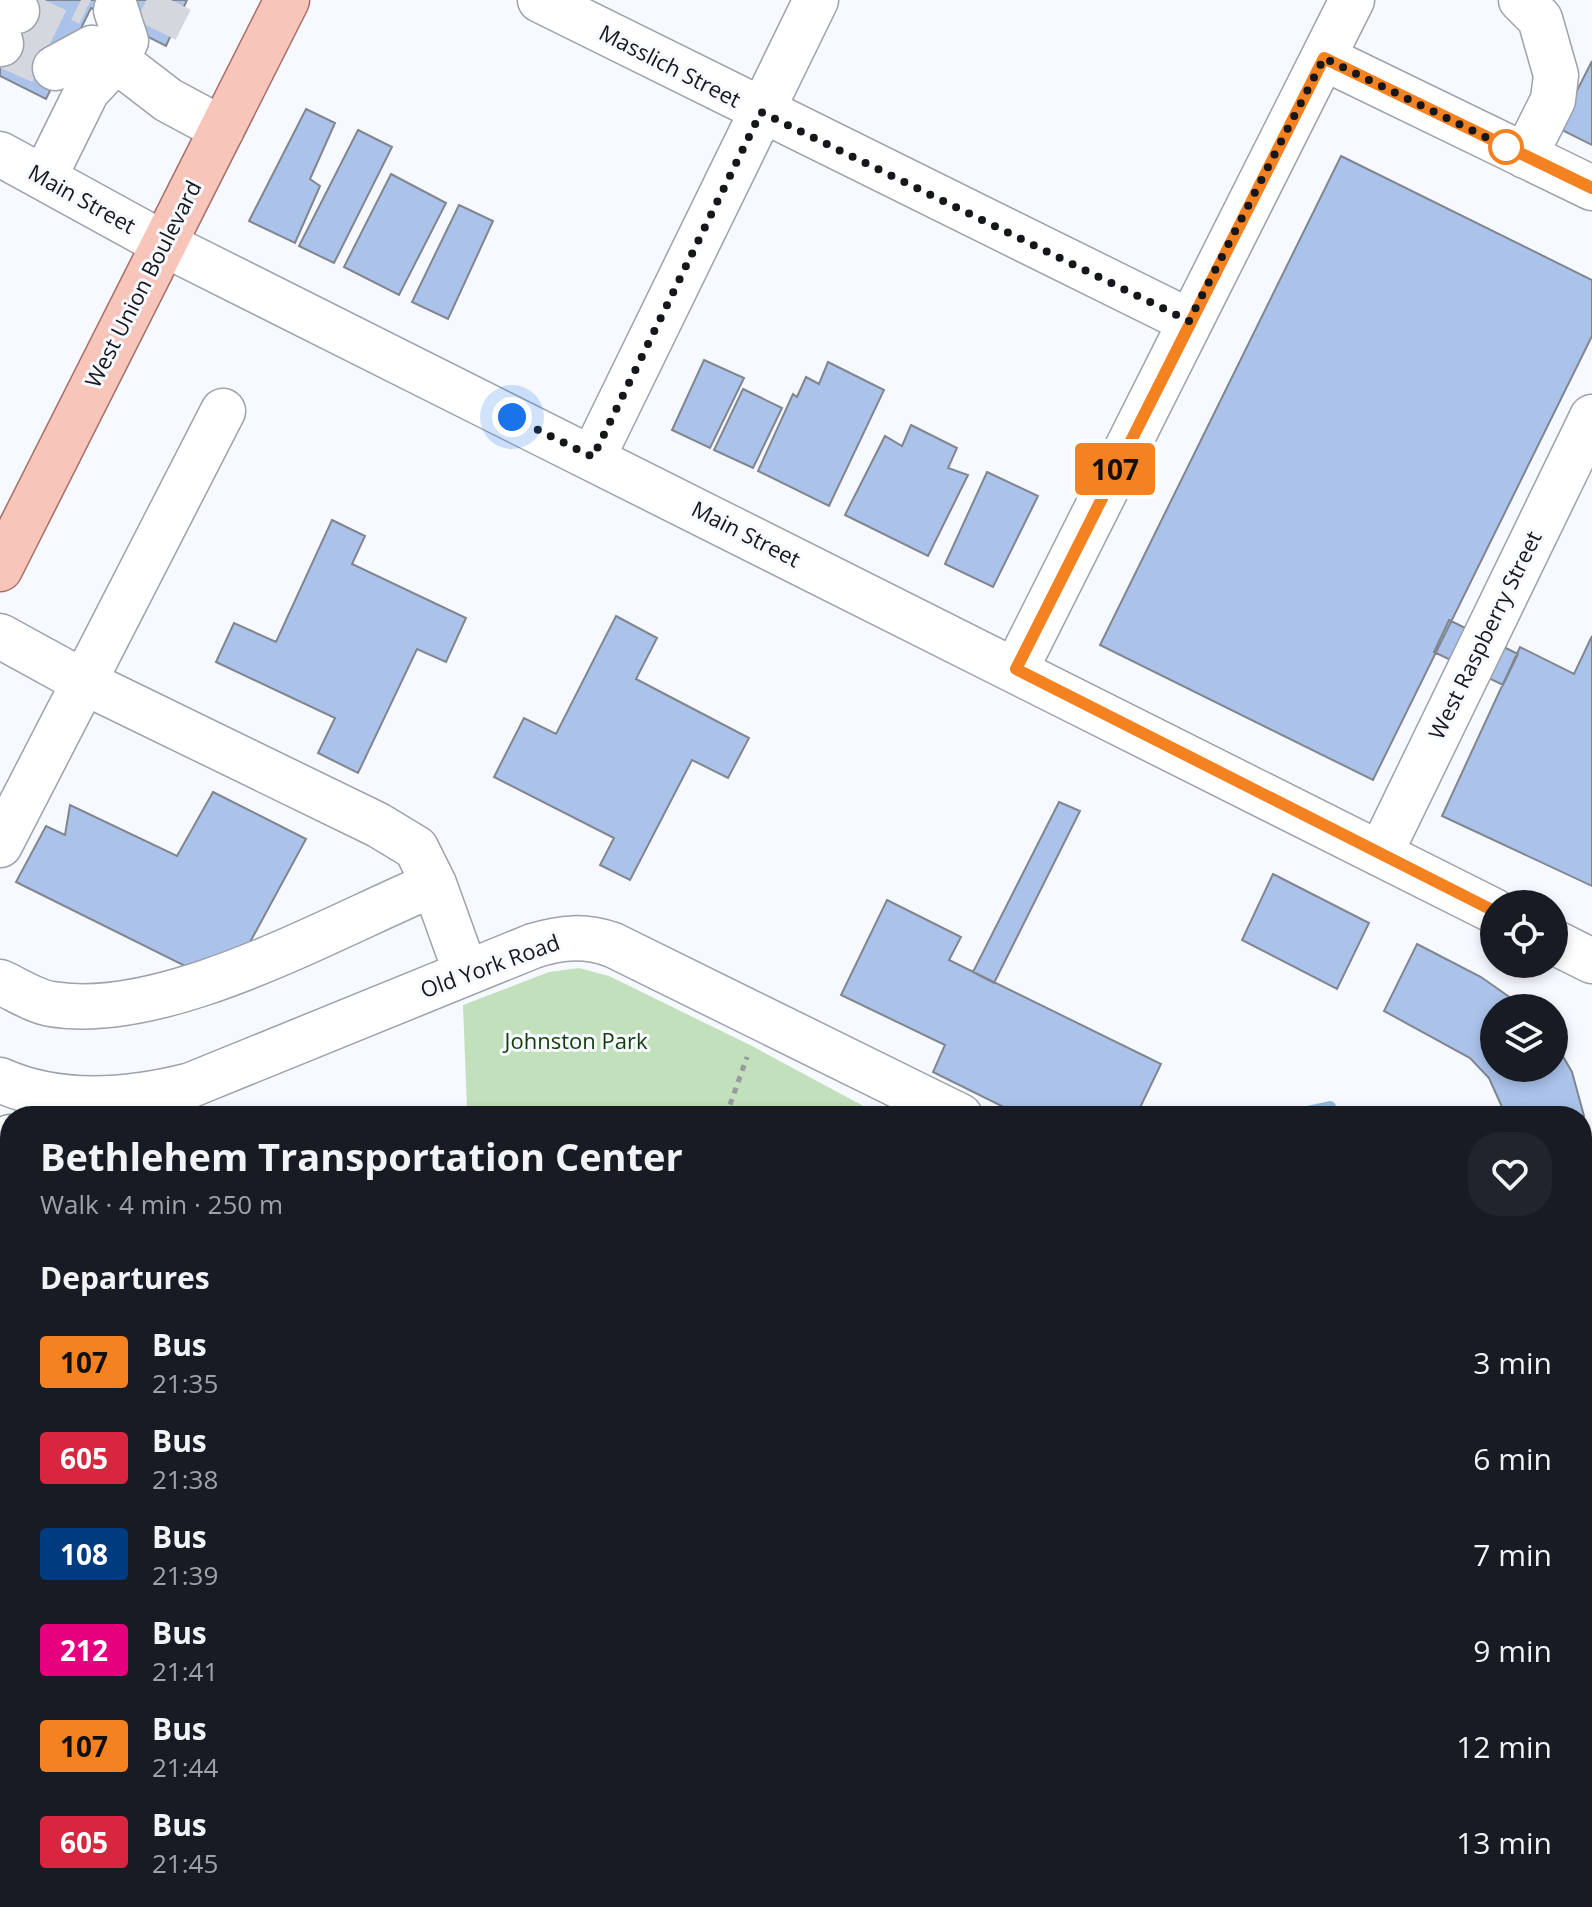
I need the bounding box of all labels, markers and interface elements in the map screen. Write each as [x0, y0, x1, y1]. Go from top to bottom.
street label: Masslich Street [594, 16, 747, 114]
unlabelled marker [1489, 130, 1523, 164]
street label: Main Street [24, 156, 142, 240]
street label: West Union Boulevard [77, 175, 207, 392]
your location [492, 397, 532, 437]
line badge: 107 [1069, 443, 1161, 495]
text: 107 [1091, 450, 1139, 488]
street label: Main Street [687, 493, 806, 573]
street label: West Raspberry Street [1421, 525, 1548, 744]
map controls [1480, 890, 1568, 1082]
button: locate [1480, 890, 1568, 978]
street label: Old York Road [416, 926, 563, 1004]
button: layers [1480, 994, 1568, 1082]
park label: Johnston Park [503, 1025, 648, 1055]
text: Bethlehem Transportation Center [40, 1130, 683, 1182]
button: heart [1468, 1132, 1552, 1216]
text: Walk · 4 min · 250 m [40, 1186, 283, 1222]
text: Departures [40, 1257, 210, 1298]
text: Bus [152, 1324, 207, 1365]
text: 3 min [1473, 1342, 1552, 1383]
text: 107 [60, 1343, 108, 1381]
text: 21:35 [152, 1365, 218, 1401]
text: Bus [152, 1420, 207, 1461]
text: 6 min [1473, 1438, 1552, 1479]
text: 605 [60, 1439, 108, 1477]
text: 21:38 [152, 1461, 218, 1497]
text: Bus [152, 1516, 207, 1557]
text: 7 min [1473, 1534, 1552, 1575]
text: 108 [60, 1535, 108, 1573]
text: 21:39 [152, 1557, 218, 1593]
text: Bus [152, 1612, 207, 1653]
text: 9 min [1473, 1630, 1552, 1671]
text: 212 [60, 1631, 108, 1669]
text: 21:41 [152, 1653, 218, 1689]
text: Bus [152, 1708, 207, 1749]
text: 12 min [1456, 1726, 1552, 1767]
text: 107 [60, 1727, 108, 1765]
text: 21:44 [152, 1749, 218, 1785]
text: Bus [152, 1804, 207, 1845]
text: 13 min [1456, 1822, 1552, 1863]
text: 605 [60, 1823, 108, 1861]
text: 21:45 [152, 1845, 218, 1881]

